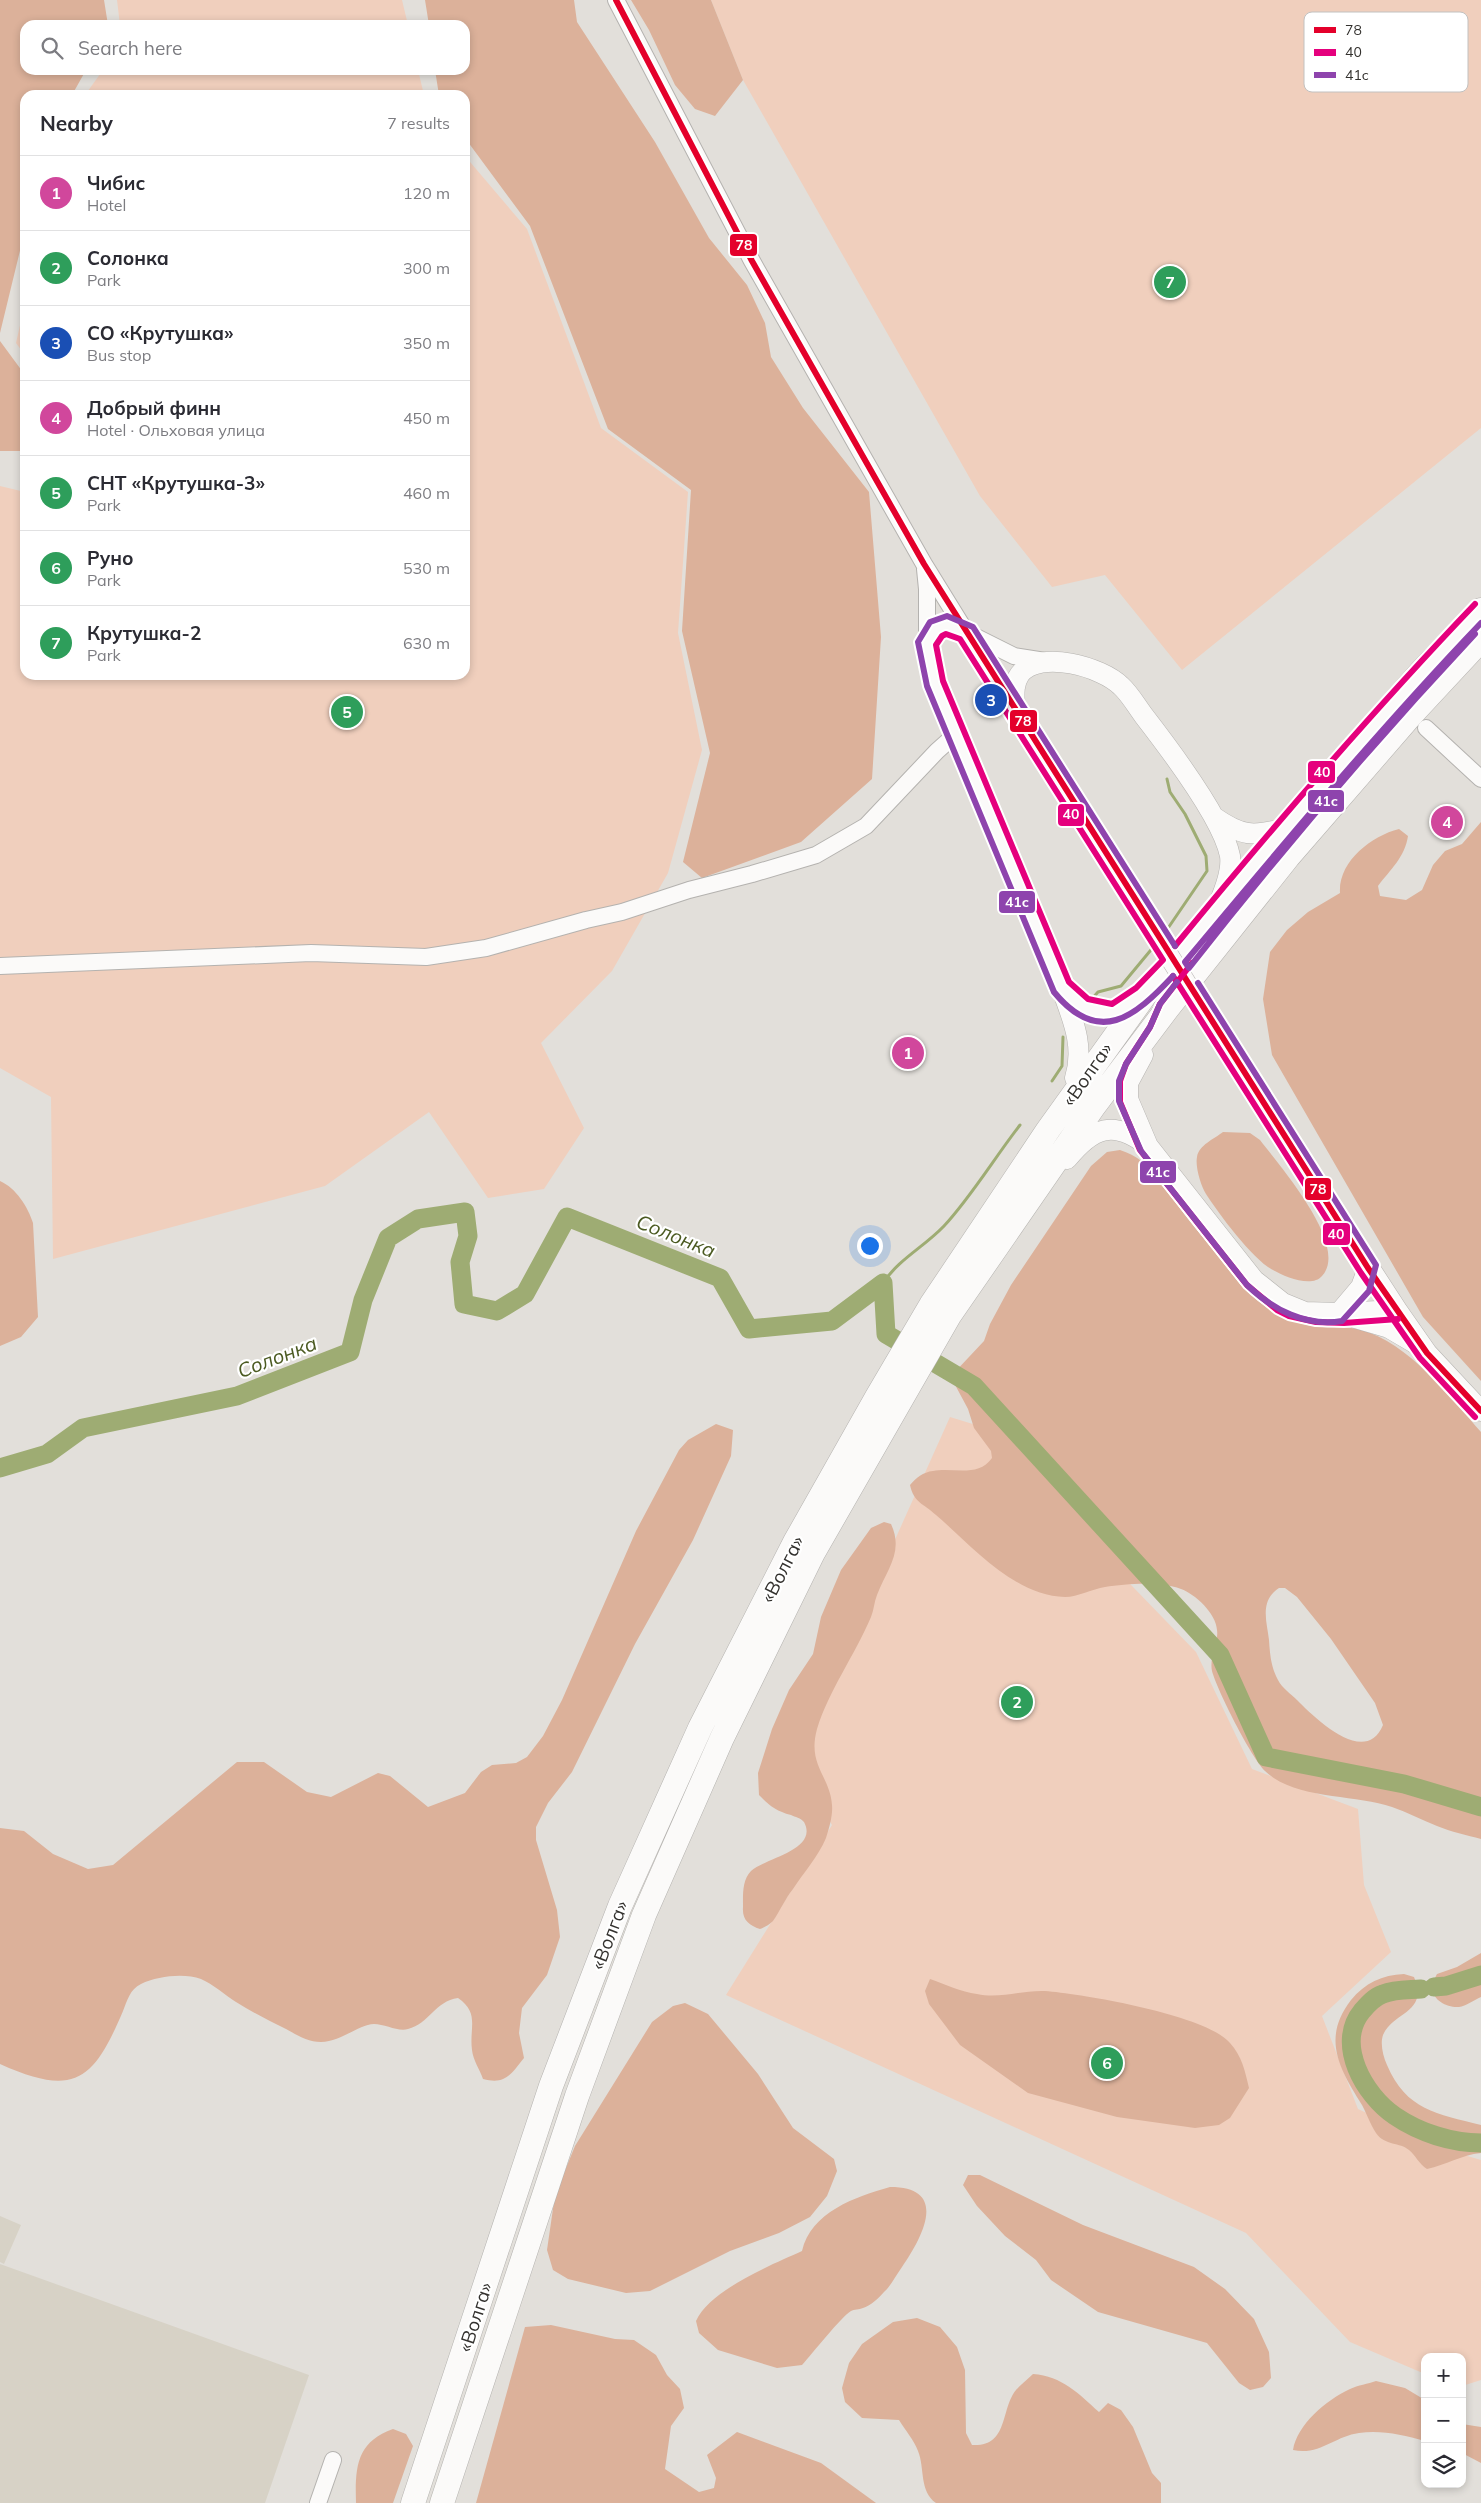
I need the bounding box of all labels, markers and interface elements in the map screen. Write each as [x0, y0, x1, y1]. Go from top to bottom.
legend [1304, 12, 1468, 92]
search box [20, 20, 470, 75]
text: 78 [1345, 21, 1362, 39]
icon: search [38, 34, 66, 62]
text: Search here [78, 36, 182, 60]
text: 40 [1345, 43, 1362, 61]
text: 41с [1345, 66, 1369, 84]
text: Nearby [40, 110, 113, 136]
text: 7 results [387, 113, 450, 133]
text: Чибис [87, 171, 145, 195]
text: 1 [51, 183, 61, 203]
text: 120 m [403, 183, 450, 203]
text: Hotel [87, 195, 126, 215]
line badge: 78 [729, 233, 758, 257]
text: 78 [736, 236, 752, 254]
text: Солонка [87, 246, 169, 270]
text: 2 [51, 258, 61, 278]
text: 300 m [403, 258, 450, 278]
pin: 7 [1154, 263, 1186, 301]
text: Park [87, 270, 121, 290]
text: СО «Крутушка» [87, 321, 233, 345]
text: 3 [51, 333, 61, 353]
text: 350 m [403, 333, 450, 353]
text: Bus stop [87, 345, 151, 365]
text: Добрый финн [87, 396, 221, 420]
text: 4 [51, 408, 61, 428]
text: 450 m [403, 408, 450, 428]
text: Hotel · Ольховая улица [87, 420, 265, 440]
text: СНТ «Крутушка-3» [87, 471, 265, 495]
text: 5 [51, 483, 61, 503]
text: 460 m [403, 483, 450, 503]
text: Park [87, 495, 121, 515]
text: Руно [87, 546, 134, 570]
text: 6 [51, 558, 61, 578]
text: 530 m [403, 558, 450, 578]
text: Park [87, 570, 121, 590]
text: Крутушка-2 [87, 621, 201, 645]
text: 7 [51, 633, 61, 653]
text: 630 m [403, 633, 450, 653]
text: Park [87, 645, 121, 665]
pin: 3 [975, 681, 1007, 719]
pin: 5 [331, 693, 363, 731]
line badge: 78 [1009, 709, 1038, 733]
text: 78 [1015, 712, 1031, 730]
line badge: 40 [1307, 760, 1336, 784]
text: 40 [1314, 763, 1330, 781]
line badge: 41с [1307, 789, 1345, 813]
text: 41с [1314, 792, 1338, 810]
line badge: 40 [1057, 803, 1085, 827]
pin: 4 [1431, 803, 1463, 841]
text: 40 [1063, 805, 1079, 823]
line badge: 41с [998, 890, 1036, 914]
text: 41с [1005, 893, 1029, 911]
pin: 1 [892, 1034, 924, 1072]
street label: «Волга» [1057, 1038, 1117, 1110]
line badge: 41с [1139, 1160, 1177, 1184]
text: 41с [1146, 1163, 1170, 1181]
line badge: 78 [1304, 1177, 1332, 1201]
text: 78 [1310, 1180, 1326, 1198]
water label: Солонка [633, 1208, 719, 1263]
line badge: 40 [1322, 1222, 1351, 1246]
text: 40 [1328, 1225, 1344, 1243]
your location [857, 1233, 883, 1259]
water label: Солонка [234, 1330, 320, 1383]
street label: «Волга» [755, 1532, 809, 1606]
pin: 2 [1001, 1683, 1033, 1721]
street label: «Волга» [585, 1897, 633, 1973]
pin: 6 [1091, 2044, 1123, 2082]
street label: «Волга» [452, 2279, 498, 2355]
map controls [1421, 2353, 1466, 2488]
button: + [1421, 2353, 1466, 2398]
button: − [1421, 2398, 1466, 2443]
button: layers [1421, 2443, 1466, 2488]

